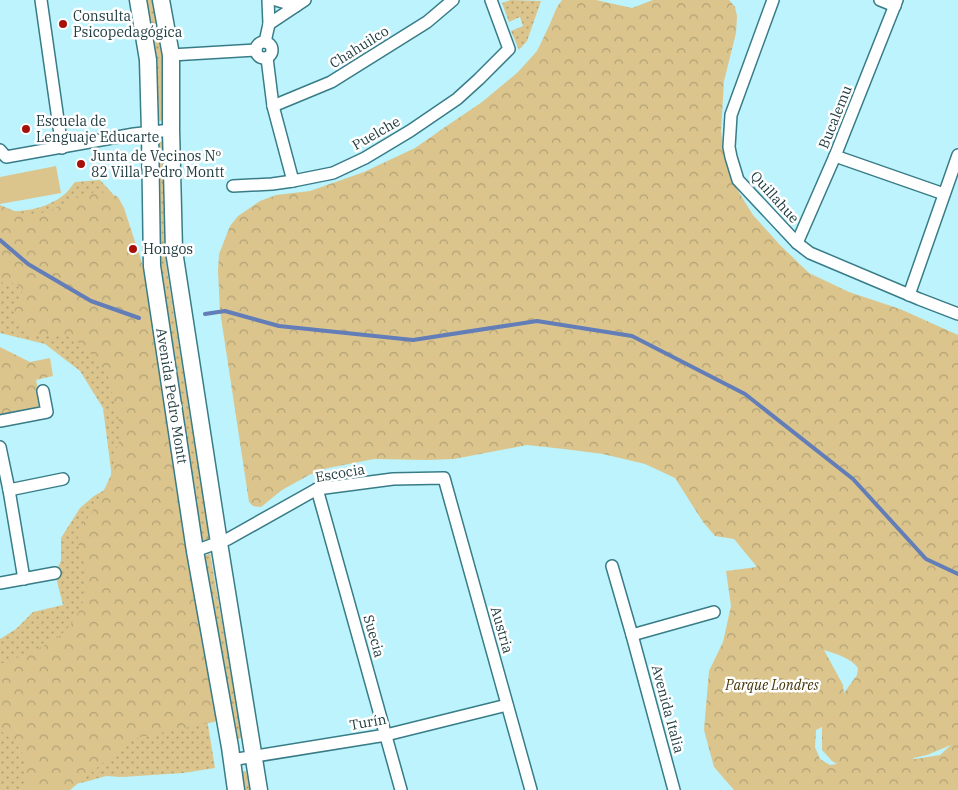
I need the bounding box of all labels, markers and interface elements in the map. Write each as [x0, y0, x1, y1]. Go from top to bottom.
place label: Consulta Psicopedagógica [73, 7, 183, 41]
marker: Consulta Psicopedagógica [57, 18, 69, 30]
street label: Chahuilco [326, 22, 392, 72]
street label: Bucalemu [814, 83, 856, 151]
place label: Escuela de Lenguaje Educarte [36, 112, 159, 146]
street label: Puelche [349, 112, 403, 154]
marker: Escuela de Lenguaje Educarte [20, 123, 32, 135]
place label: Junta de Vecinos Nº 82 Villa Pedro Montt [91, 147, 225, 181]
marker: Junta de Vecinos Nº 82 Villa Pedro Montt [75, 158, 87, 170]
street label: Quillahue [747, 167, 803, 227]
place label: Hongos [143, 240, 193, 258]
marker: Hongos [127, 243, 139, 255]
street label: Avenida Pedro Montt [152, 327, 192, 465]
street label: Escocia [314, 460, 367, 486]
street label: Austria [487, 604, 517, 656]
street label: Suecia [359, 613, 389, 660]
street label: Avenida Italia [648, 663, 689, 755]
park label: Parque Londres [724, 676, 819, 694]
street label: Turín [348, 710, 388, 734]

